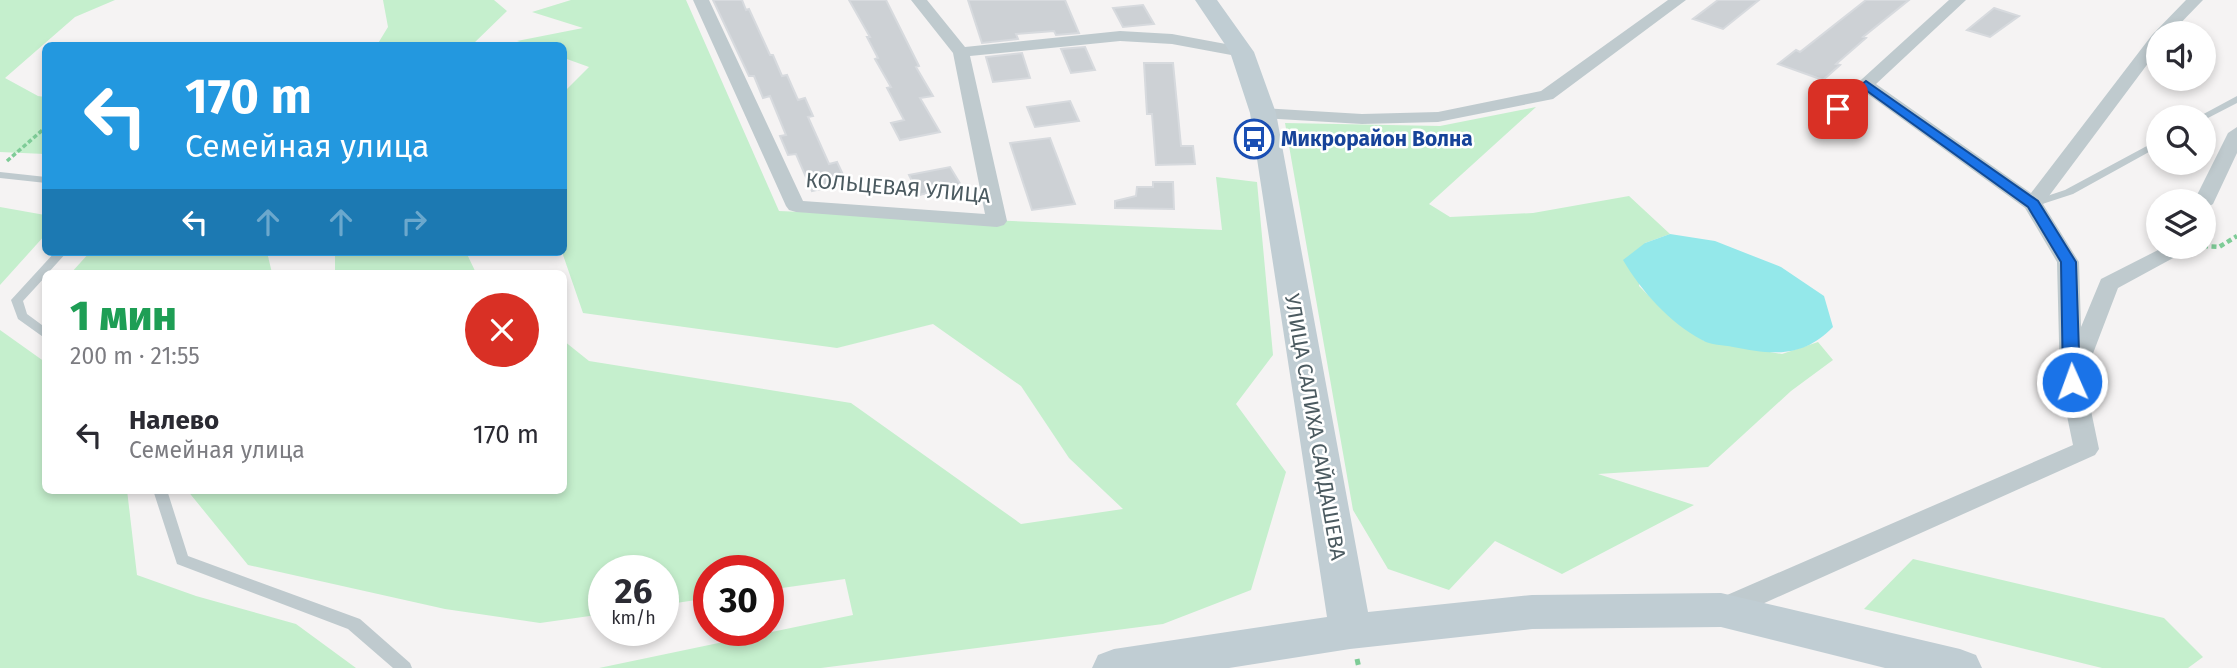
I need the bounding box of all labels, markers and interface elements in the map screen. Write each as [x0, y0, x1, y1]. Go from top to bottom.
map controls [2146, 21, 2216, 259]
button: sound [2146, 21, 2216, 91]
text: 170 m [185, 67, 312, 126]
icon: left [70, 70, 161, 161]
pin [1808, 79, 1868, 139]
icon: arrive [1819, 90, 1857, 128]
button: search [2146, 105, 2216, 175]
bus stop icon: Микрорайон Волна [1233, 118, 1275, 160]
place label: Микрорайон Волна [1281, 126, 1473, 152]
text: Семейная улица [185, 127, 429, 165]
street label: КОЛЬЦЕВАЯ УЛИЦА [805, 167, 991, 209]
button: layers [2146, 189, 2216, 259]
icon: left [176, 203, 214, 241]
icon: ahead [249, 203, 287, 241]
icon: ahead [322, 203, 360, 241]
icon: right [395, 203, 433, 241]
text: 1 мин [70, 291, 177, 341]
street label: УЛИЦА САЛИХА САЙДАШЕВА [1279, 292, 1351, 562]
button: close [465, 293, 539, 367]
text: 200 m · 21:55 [70, 342, 200, 370]
position arrow [2035, 345, 2109, 419]
text: Налево [129, 405, 219, 436]
icon: left [70, 416, 108, 454]
text: 170 m [473, 419, 539, 450]
text: Семейная улица [129, 436, 305, 464]
speed limit sign: 30 [693, 555, 784, 646]
text: 26 [615, 570, 652, 612]
text: km/h [611, 607, 656, 629]

